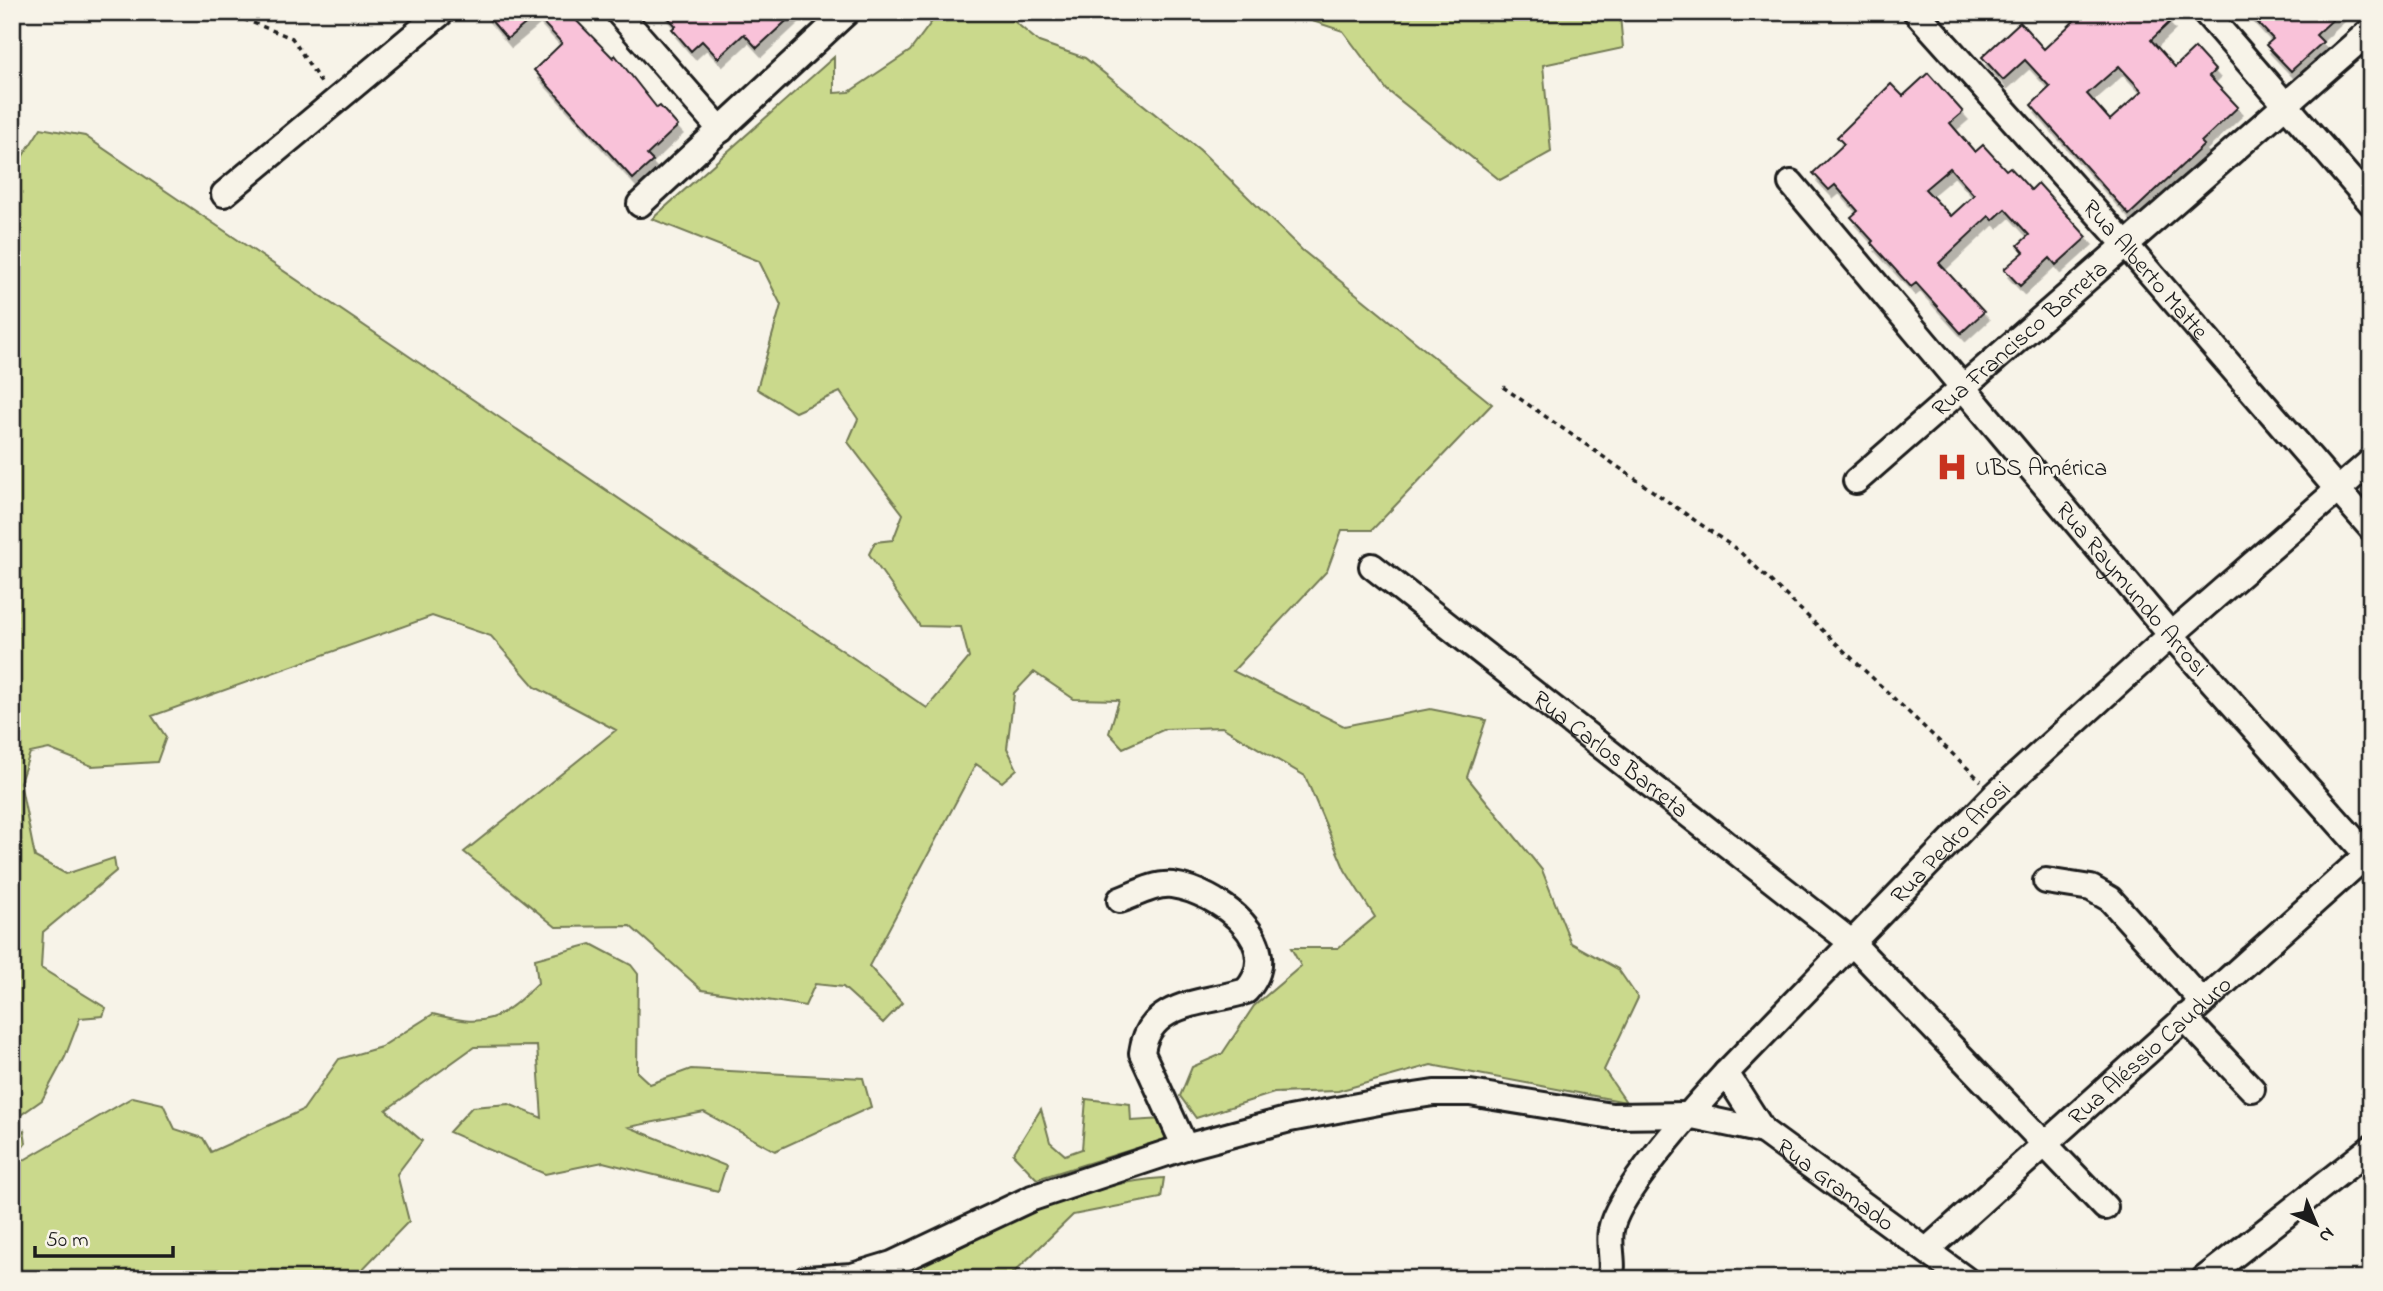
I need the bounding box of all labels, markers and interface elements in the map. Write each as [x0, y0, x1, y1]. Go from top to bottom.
street label: Rua Alberto Matte [2073, 193, 2216, 349]
street label: Rua Francisco Barreta [1925, 253, 2117, 427]
hospital icon: UBS América [1935, 450, 1969, 484]
place label: UBS América [1975, 452, 2107, 487]
street label: Rua Raymundo Arrosi [2046, 495, 2215, 685]
street label: Rua Carlos Barreta [1524, 683, 1695, 828]
street label: Rua Pedro Arosi [1883, 774, 2019, 913]
street label: Rua Aléssio Cauduro [2061, 969, 2241, 1135]
street label: Rua Gramado [1768, 1131, 1901, 1242]
north arrow [2282, 1190, 2352, 1260]
scale bar [35, 1214, 173, 1258]
text: N [2312, 1220, 2340, 1249]
text: 50 m [46, 1226, 89, 1256]

